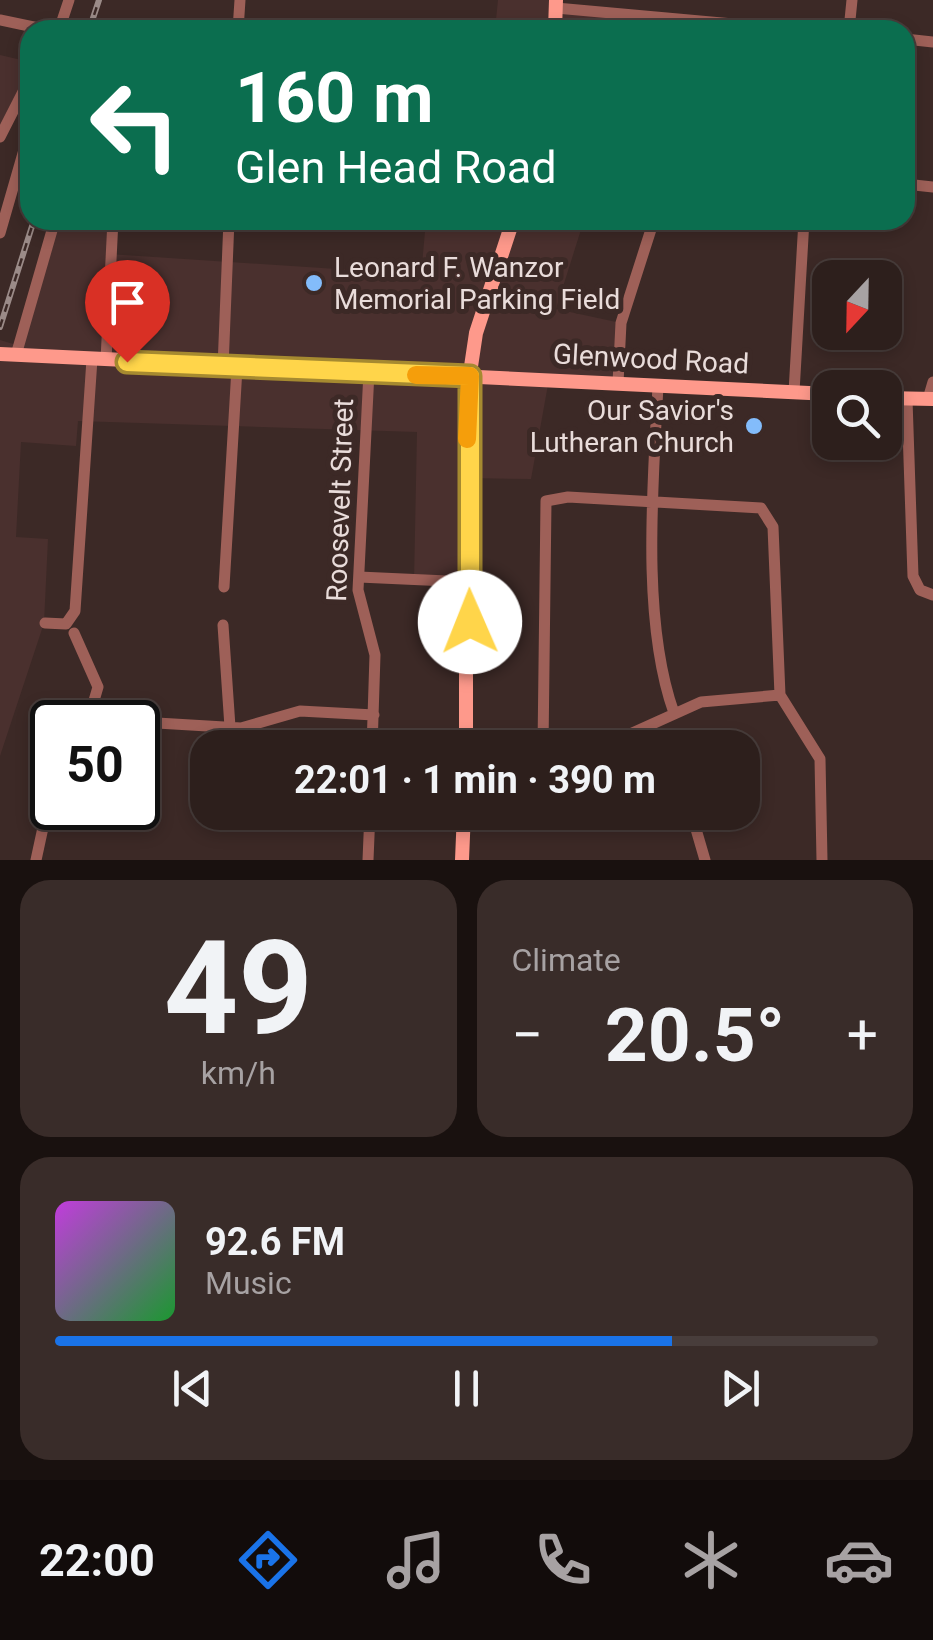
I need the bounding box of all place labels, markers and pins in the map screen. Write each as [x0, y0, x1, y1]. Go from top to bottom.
place label: Leonard F. Wanzor Memorial Parking Field [334, 251, 620, 316]
pin [85, 260, 170, 363]
marker: Leonard F. Wanzor Memorial Parking Field [303, 272, 325, 294]
place label: Our Savior's Lutheran Church [530, 394, 734, 459]
marker: Our Savior's Lutheran Church [743, 415, 765, 437]

